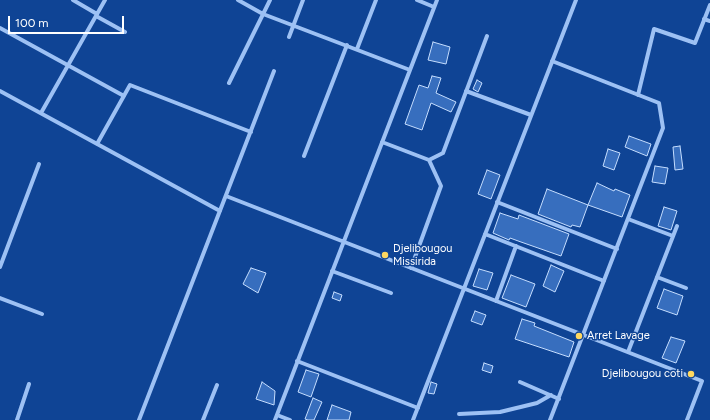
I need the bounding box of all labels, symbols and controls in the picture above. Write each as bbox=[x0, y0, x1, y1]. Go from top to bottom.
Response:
scale bar bbox=[10, 8, 126, 34]
text: 100 m bbox=[15, 16, 49, 30]
place label: Djelibougou Missirida bbox=[393, 242, 452, 268]
marker: Djelibougou Missirida bbox=[380, 250, 390, 260]
place label: Arret Lavage bbox=[587, 329, 650, 343]
marker: Arret Lavage bbox=[574, 331, 584, 341]
place label: Djelibougou coti bbox=[602, 367, 683, 381]
marker: Djelibougou coti bbox=[686, 369, 696, 379]

